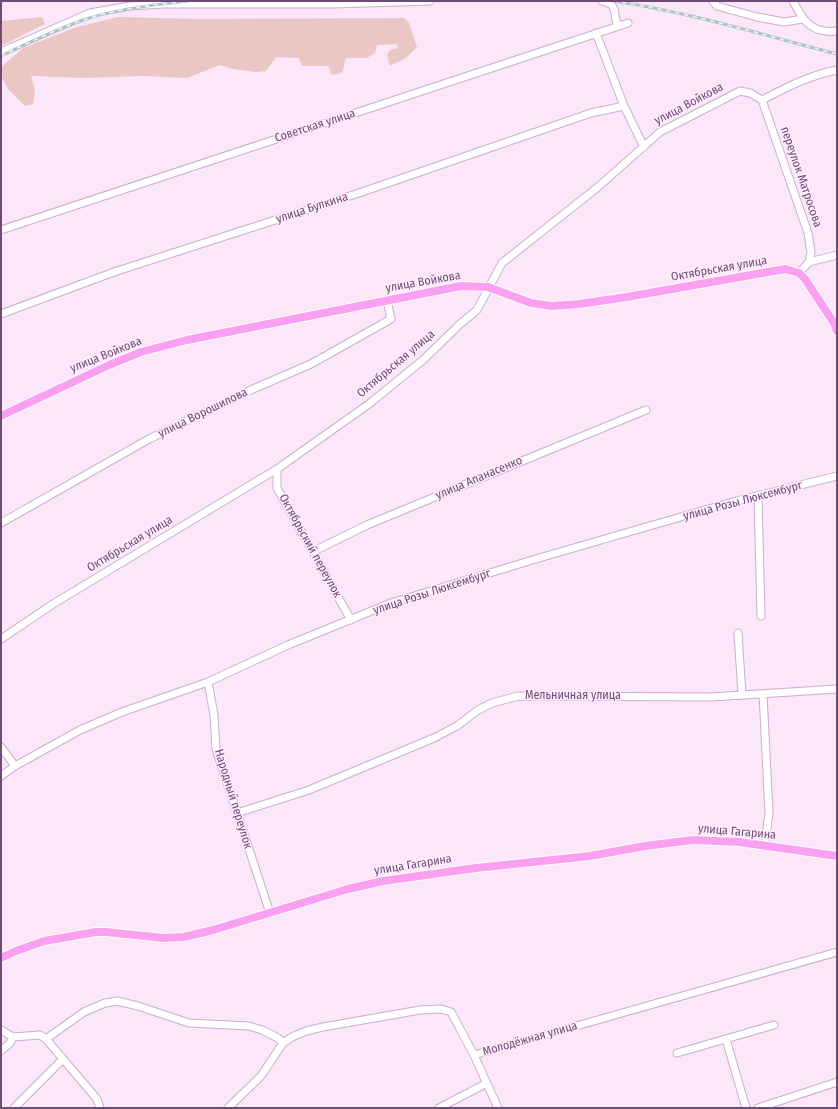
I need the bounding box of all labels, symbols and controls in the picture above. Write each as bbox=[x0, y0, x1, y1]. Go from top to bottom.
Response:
street label: улица Войкова bbox=[652, 80, 726, 128]
street label: Советская улица bbox=[273, 106, 357, 146]
street label: переулок Матросова bbox=[777, 125, 825, 229]
street label: улица Булкина bbox=[274, 190, 350, 226]
street label: Октябрьская улица bbox=[670, 253, 768, 285]
street label: улица Войкова bbox=[384, 268, 462, 296]
street label: Октябрьская улица bbox=[354, 327, 438, 401]
street label: улица Войкова bbox=[68, 334, 144, 376]
street label: улица Ворошилова bbox=[156, 385, 250, 441]
street label: улица Апанасенко bbox=[433, 453, 525, 503]
street label: улица Розы Люксембург bbox=[682, 478, 804, 524]
street label: Октябрьский переулок bbox=[276, 492, 344, 600]
street label: Октябрьская улица bbox=[85, 513, 175, 575]
street label: улица Розы Люксембург bbox=[371, 566, 493, 618]
street label: Мельничная улица bbox=[525, 689, 621, 703]
street label: Народный переулок bbox=[211, 748, 255, 850]
street label: улица Гагарина bbox=[697, 821, 777, 843]
street label: улица Гагарина bbox=[373, 852, 453, 878]
street label: Молодёжная улица bbox=[481, 1019, 579, 1059]

